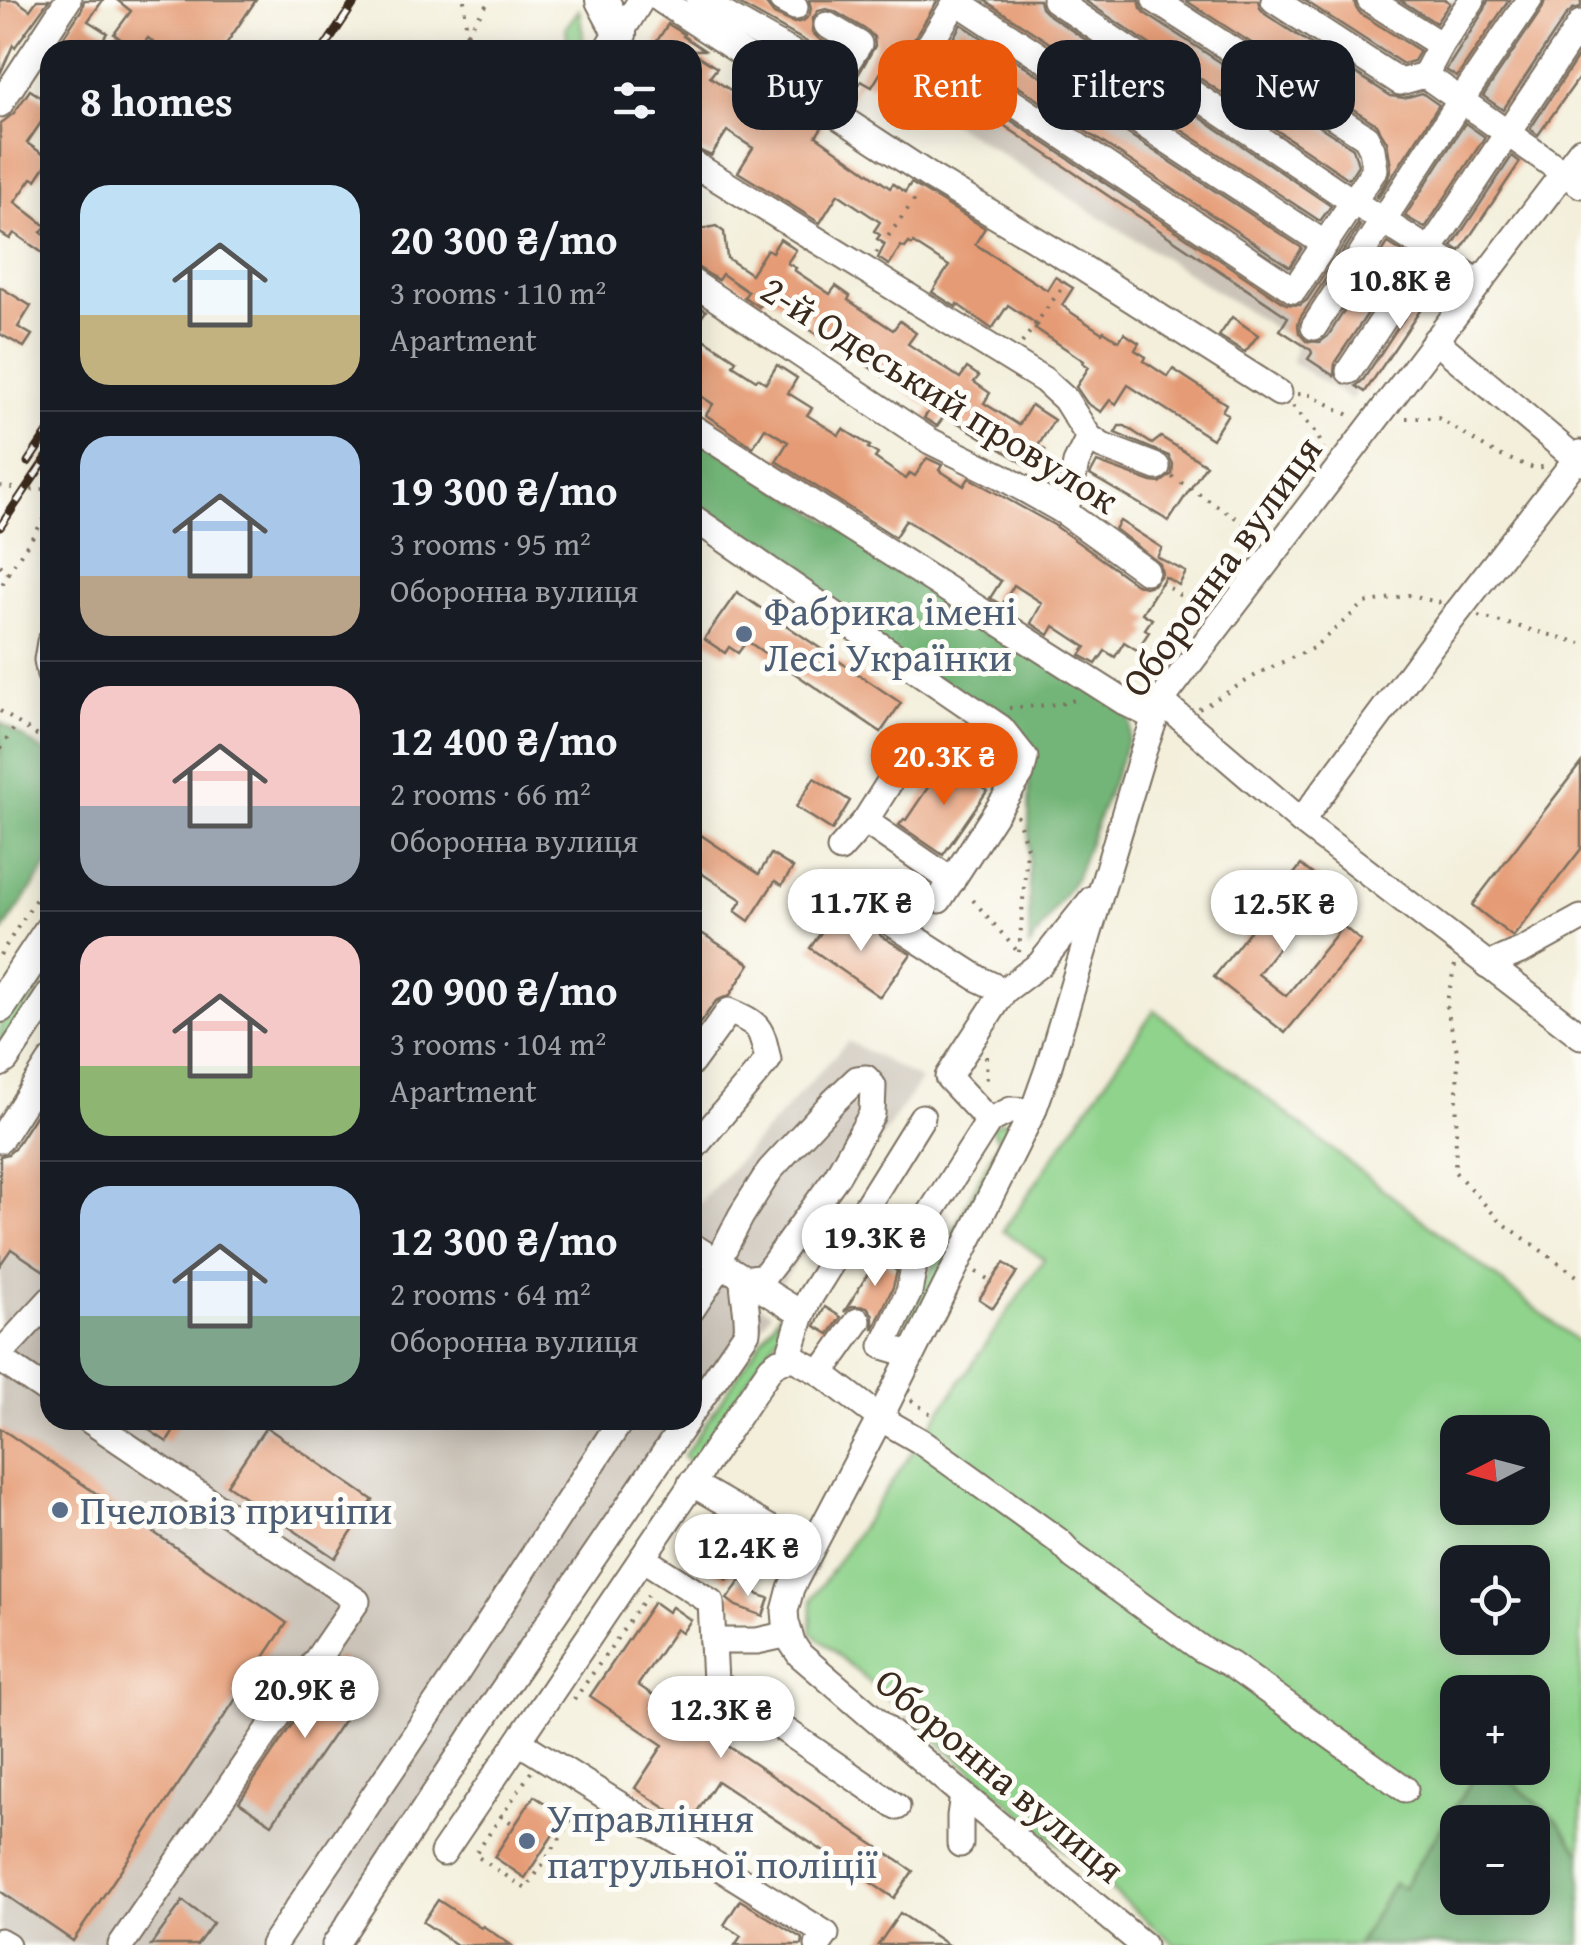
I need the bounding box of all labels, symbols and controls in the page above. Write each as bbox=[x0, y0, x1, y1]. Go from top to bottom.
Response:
chip: Buy bbox=[732, 40, 858, 130]
chip: Rent bbox=[878, 40, 1017, 130]
chip: Filters bbox=[1037, 40, 1201, 130]
chip: New bbox=[1221, 40, 1355, 130]
text: 8 homes bbox=[80, 70, 233, 131]
icon: filters bbox=[607, 73, 662, 128]
text: 20 300 ₴/mo bbox=[390, 208, 618, 269]
icon: home bbox=[160, 225, 280, 345]
pin: 10.8K ₴ bbox=[1308, 247, 1492, 332]
text: 10.8K ₴ bbox=[1349, 256, 1451, 303]
street label: 2-й Одеський провулок bbox=[750, 259, 1131, 528]
text: 3 rooms · 110 m² bbox=[390, 269, 606, 316]
text: Apartment bbox=[390, 316, 537, 363]
street label: Оборонна вулиця bbox=[1106, 423, 1336, 708]
text: 19 300 ₴/mo bbox=[390, 459, 618, 520]
icon: home bbox=[160, 476, 280, 596]
text: 3 rooms · 95 m² bbox=[390, 520, 591, 567]
text: Оборонна вулиця bbox=[390, 567, 638, 614]
place label: Фабрика імені Лесі Українки bbox=[764, 581, 1017, 686]
marker: Фабрика імені Лесі Українки bbox=[733, 623, 755, 645]
text: 12 400 ₴/mo bbox=[390, 709, 618, 770]
pin: 20.3K ₴ bbox=[852, 723, 1036, 808]
icon: home bbox=[160, 726, 280, 846]
text: 20.3K ₴ bbox=[893, 732, 995, 779]
text: 2 rooms · 66 m² bbox=[390, 770, 591, 817]
text: Оборонна вулиця bbox=[390, 817, 638, 864]
pin: 11.7K ₴ bbox=[769, 869, 953, 954]
pin: 12.5K ₴ bbox=[1192, 870, 1376, 955]
text: 11.7K ₴ bbox=[810, 878, 912, 925]
text: 12.5K ₴ bbox=[1233, 879, 1335, 926]
text: 20 900 ₴/mo bbox=[390, 959, 618, 1020]
icon: home bbox=[160, 976, 280, 1096]
text: 3 rooms · 104 m² bbox=[390, 1020, 606, 1067]
text: Apartment bbox=[390, 1067, 537, 1114]
pin: 19.3K ₴ bbox=[783, 1204, 967, 1289]
text: 12 300 ₴/mo bbox=[390, 1209, 618, 1270]
text: 19.3K ₴ bbox=[824, 1213, 926, 1260]
icon: home bbox=[160, 1226, 280, 1346]
text: 2 rooms · 64 m² bbox=[390, 1270, 591, 1317]
text: Оборонна вулиця bbox=[390, 1317, 638, 1364]
north arrow bbox=[1440, 1415, 1550, 1525]
map controls bbox=[1440, 1415, 1550, 1915]
place label: Пчеловіз причіпи bbox=[80, 1480, 392, 1539]
marker: Пчеловіз причіпи bbox=[49, 1499, 71, 1521]
pin: 12.4K ₴ bbox=[656, 1514, 840, 1599]
text: 12.4K ₴ bbox=[697, 1523, 799, 1570]
button: locate bbox=[1440, 1545, 1550, 1655]
street label: Оборонна вулиця bbox=[863, 1652, 1138, 1897]
pin: 20.9K ₴ bbox=[213, 1656, 397, 1741]
text: 20.9K ₴ bbox=[254, 1665, 356, 1712]
button: + bbox=[1440, 1675, 1550, 1785]
pin: 12.3K ₴ bbox=[629, 1676, 813, 1761]
text: 12.3K ₴ bbox=[670, 1685, 772, 1732]
place label: Управління патрульної поліції bbox=[547, 1788, 878, 1893]
button: − bbox=[1440, 1805, 1550, 1915]
marker: Управління патрульної поліції bbox=[516, 1830, 538, 1852]

